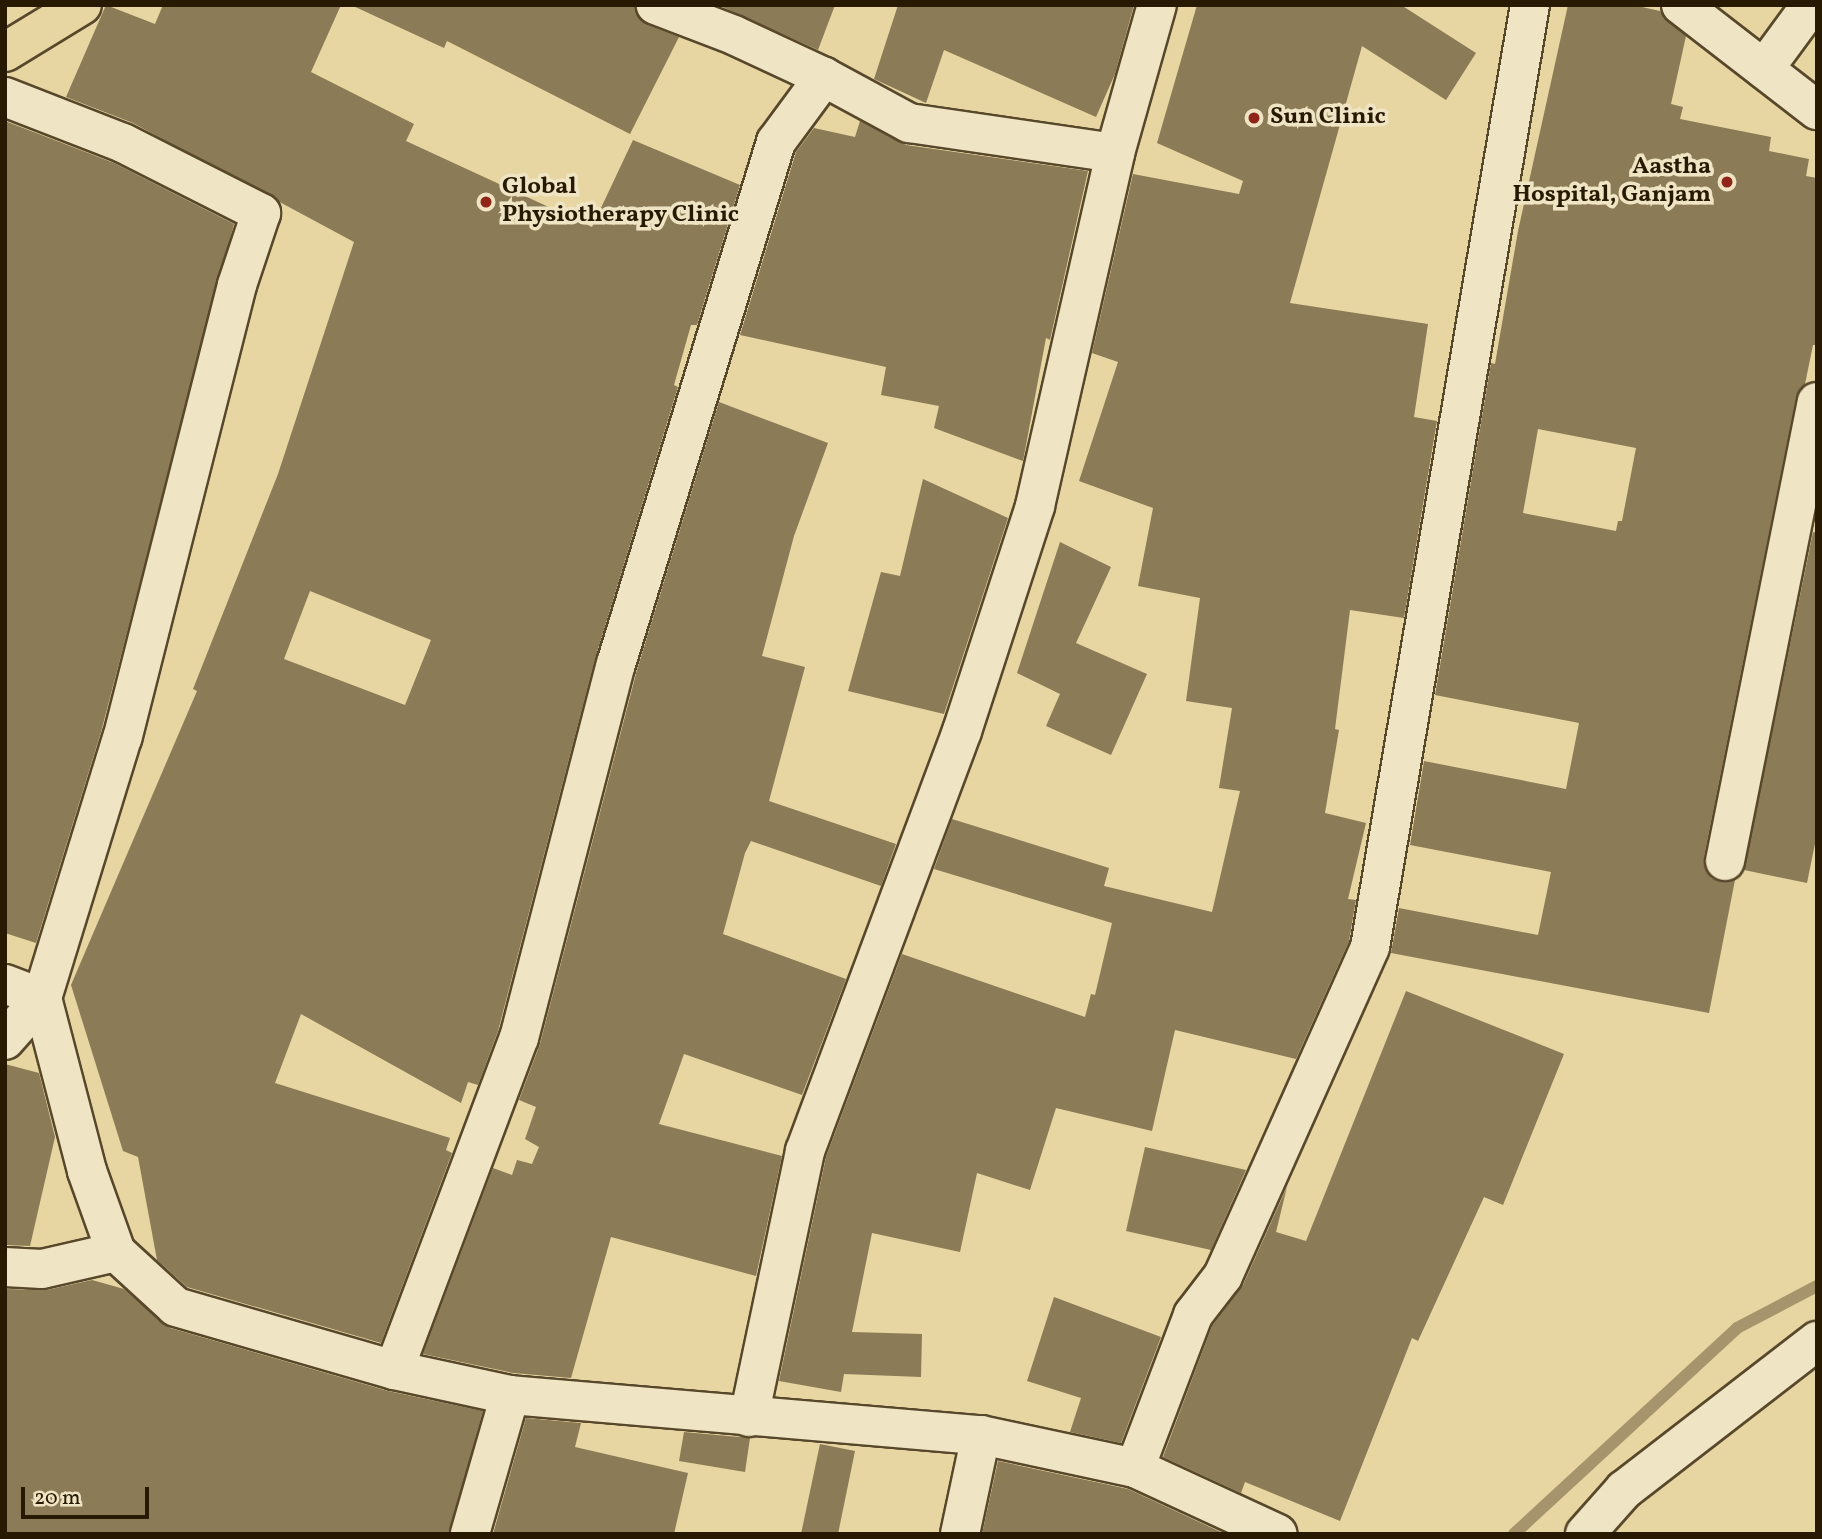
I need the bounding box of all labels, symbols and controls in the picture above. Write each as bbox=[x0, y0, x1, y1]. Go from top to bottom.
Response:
place label: Sun Clinic bbox=[1270, 104, 1386, 132]
marker: Sun Clinic bbox=[1244, 108, 1264, 128]
place label: Aastha Hospital, Ganjam bbox=[1512, 154, 1711, 210]
marker: Aastha Hospital, Ganjam bbox=[1717, 172, 1737, 192]
place label: Global Physiotherapy Clinic bbox=[502, 174, 739, 230]
marker: Global Physiotherapy Clinic bbox=[476, 192, 496, 212]
scale bar bbox=[24, 1472, 152, 1516]
text: 20 m bbox=[34, 1484, 80, 1513]

